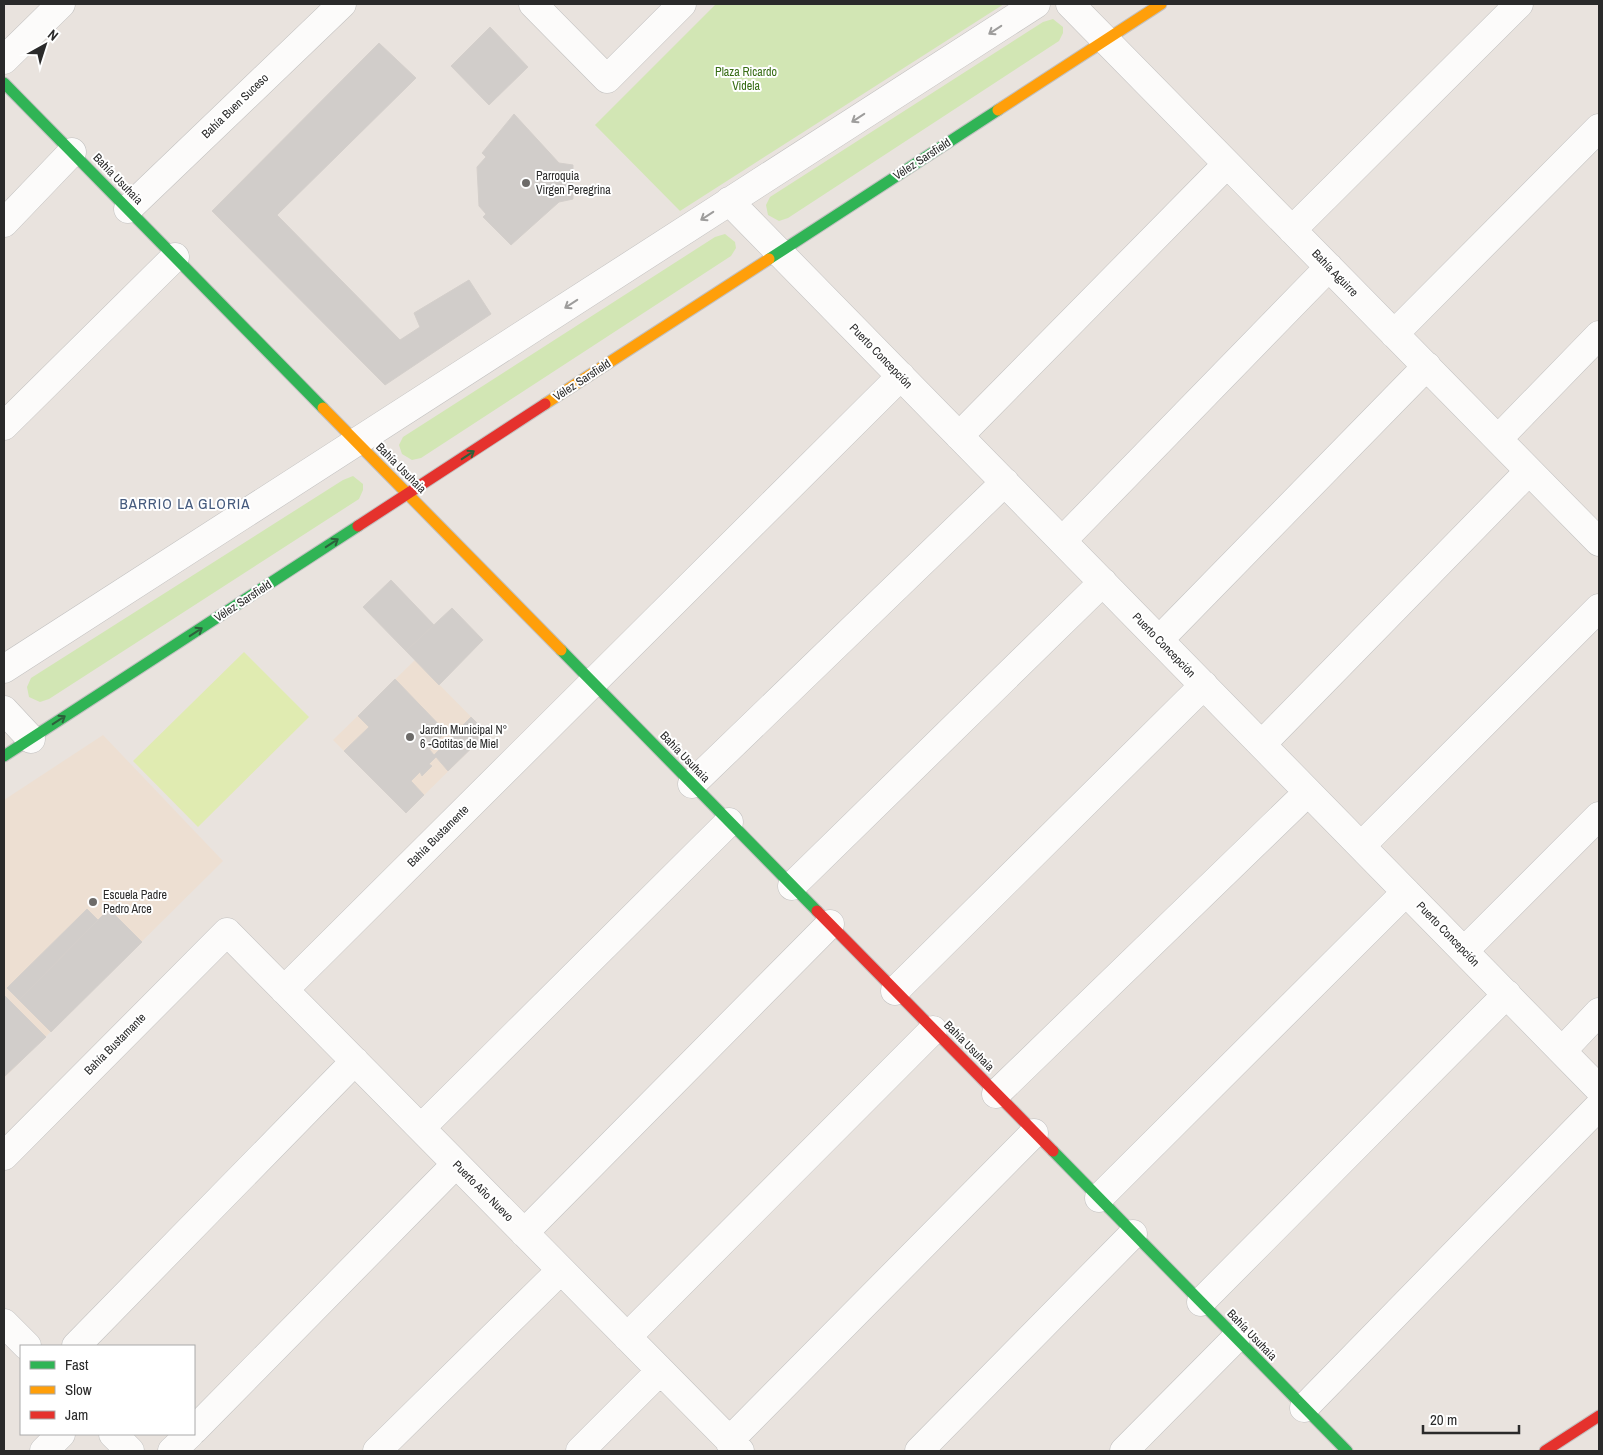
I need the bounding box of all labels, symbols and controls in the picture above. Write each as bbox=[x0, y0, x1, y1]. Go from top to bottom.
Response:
north arrow bbox=[20, 20, 70, 70]
text: N bbox=[44, 25, 62, 45]
one-way arrow bbox=[988, 25, 1002, 35]
park label: Plaza Ricardo Videla bbox=[715, 64, 777, 94]
street label: Bahía Buen Suceso bbox=[198, 70, 272, 142]
one-way arrow bbox=[852, 113, 866, 123]
street label: Vélez Sarsfield bbox=[890, 134, 954, 184]
street label: Bahía Usuhaia bbox=[90, 150, 147, 208]
place label: Parroquia Virgen Peregrina bbox=[536, 168, 611, 198]
marker: Parroquia Virgen Peregrina bbox=[520, 177, 532, 189]
one-way arrow bbox=[701, 211, 715, 221]
street label: Bahía Aguirre bbox=[1308, 246, 1362, 300]
one-way arrow bbox=[564, 299, 578, 309]
street label: Puerto Concepción bbox=[846, 320, 916, 392]
street label: Vélez Sarsfield bbox=[550, 355, 614, 405]
street label: Bahía Usuhaia bbox=[372, 439, 430, 497]
one-way arrow bbox=[461, 449, 475, 460]
district label: BARRIO LA GLORIA bbox=[120, 493, 250, 514]
one-way arrow bbox=[324, 538, 338, 548]
street label: Vélez Sarsfield bbox=[211, 576, 275, 626]
street label: Puerto Concepción bbox=[1129, 609, 1199, 681]
one-way arrow bbox=[188, 626, 202, 636]
one-way arrow bbox=[52, 715, 66, 725]
place label: Jardín Municipal N° 6 -Gotitas de Miel bbox=[420, 722, 507, 752]
street label: Bahía Usuhaia bbox=[657, 728, 714, 786]
marker: Jardín Municipal N° 6 -Gotitas de Miel bbox=[404, 731, 416, 743]
street label: Bahía Bustamente bbox=[404, 802, 472, 870]
place label: Escuela Padre Pedro Arce bbox=[103, 887, 167, 917]
marker: Escuela Padre Pedro Arce bbox=[87, 896, 99, 908]
street label: Puerto Concepción bbox=[1413, 898, 1483, 970]
street label: Bahía Bustamante bbox=[81, 1010, 149, 1078]
street label: Bahía Usuhaia bbox=[940, 1017, 998, 1075]
street label: Puerto Año Nuevo bbox=[449, 1157, 517, 1225]
street label: Bahía Usuhaia bbox=[1224, 1306, 1281, 1364]
legend bbox=[20, 1345, 195, 1435]
text: Fast bbox=[65, 1354, 89, 1375]
text: Slow bbox=[65, 1379, 92, 1400]
scale bar bbox=[1423, 1402, 1519, 1434]
text: Jam bbox=[65, 1404, 88, 1425]
text: 20 m bbox=[1430, 1409, 1457, 1430]

